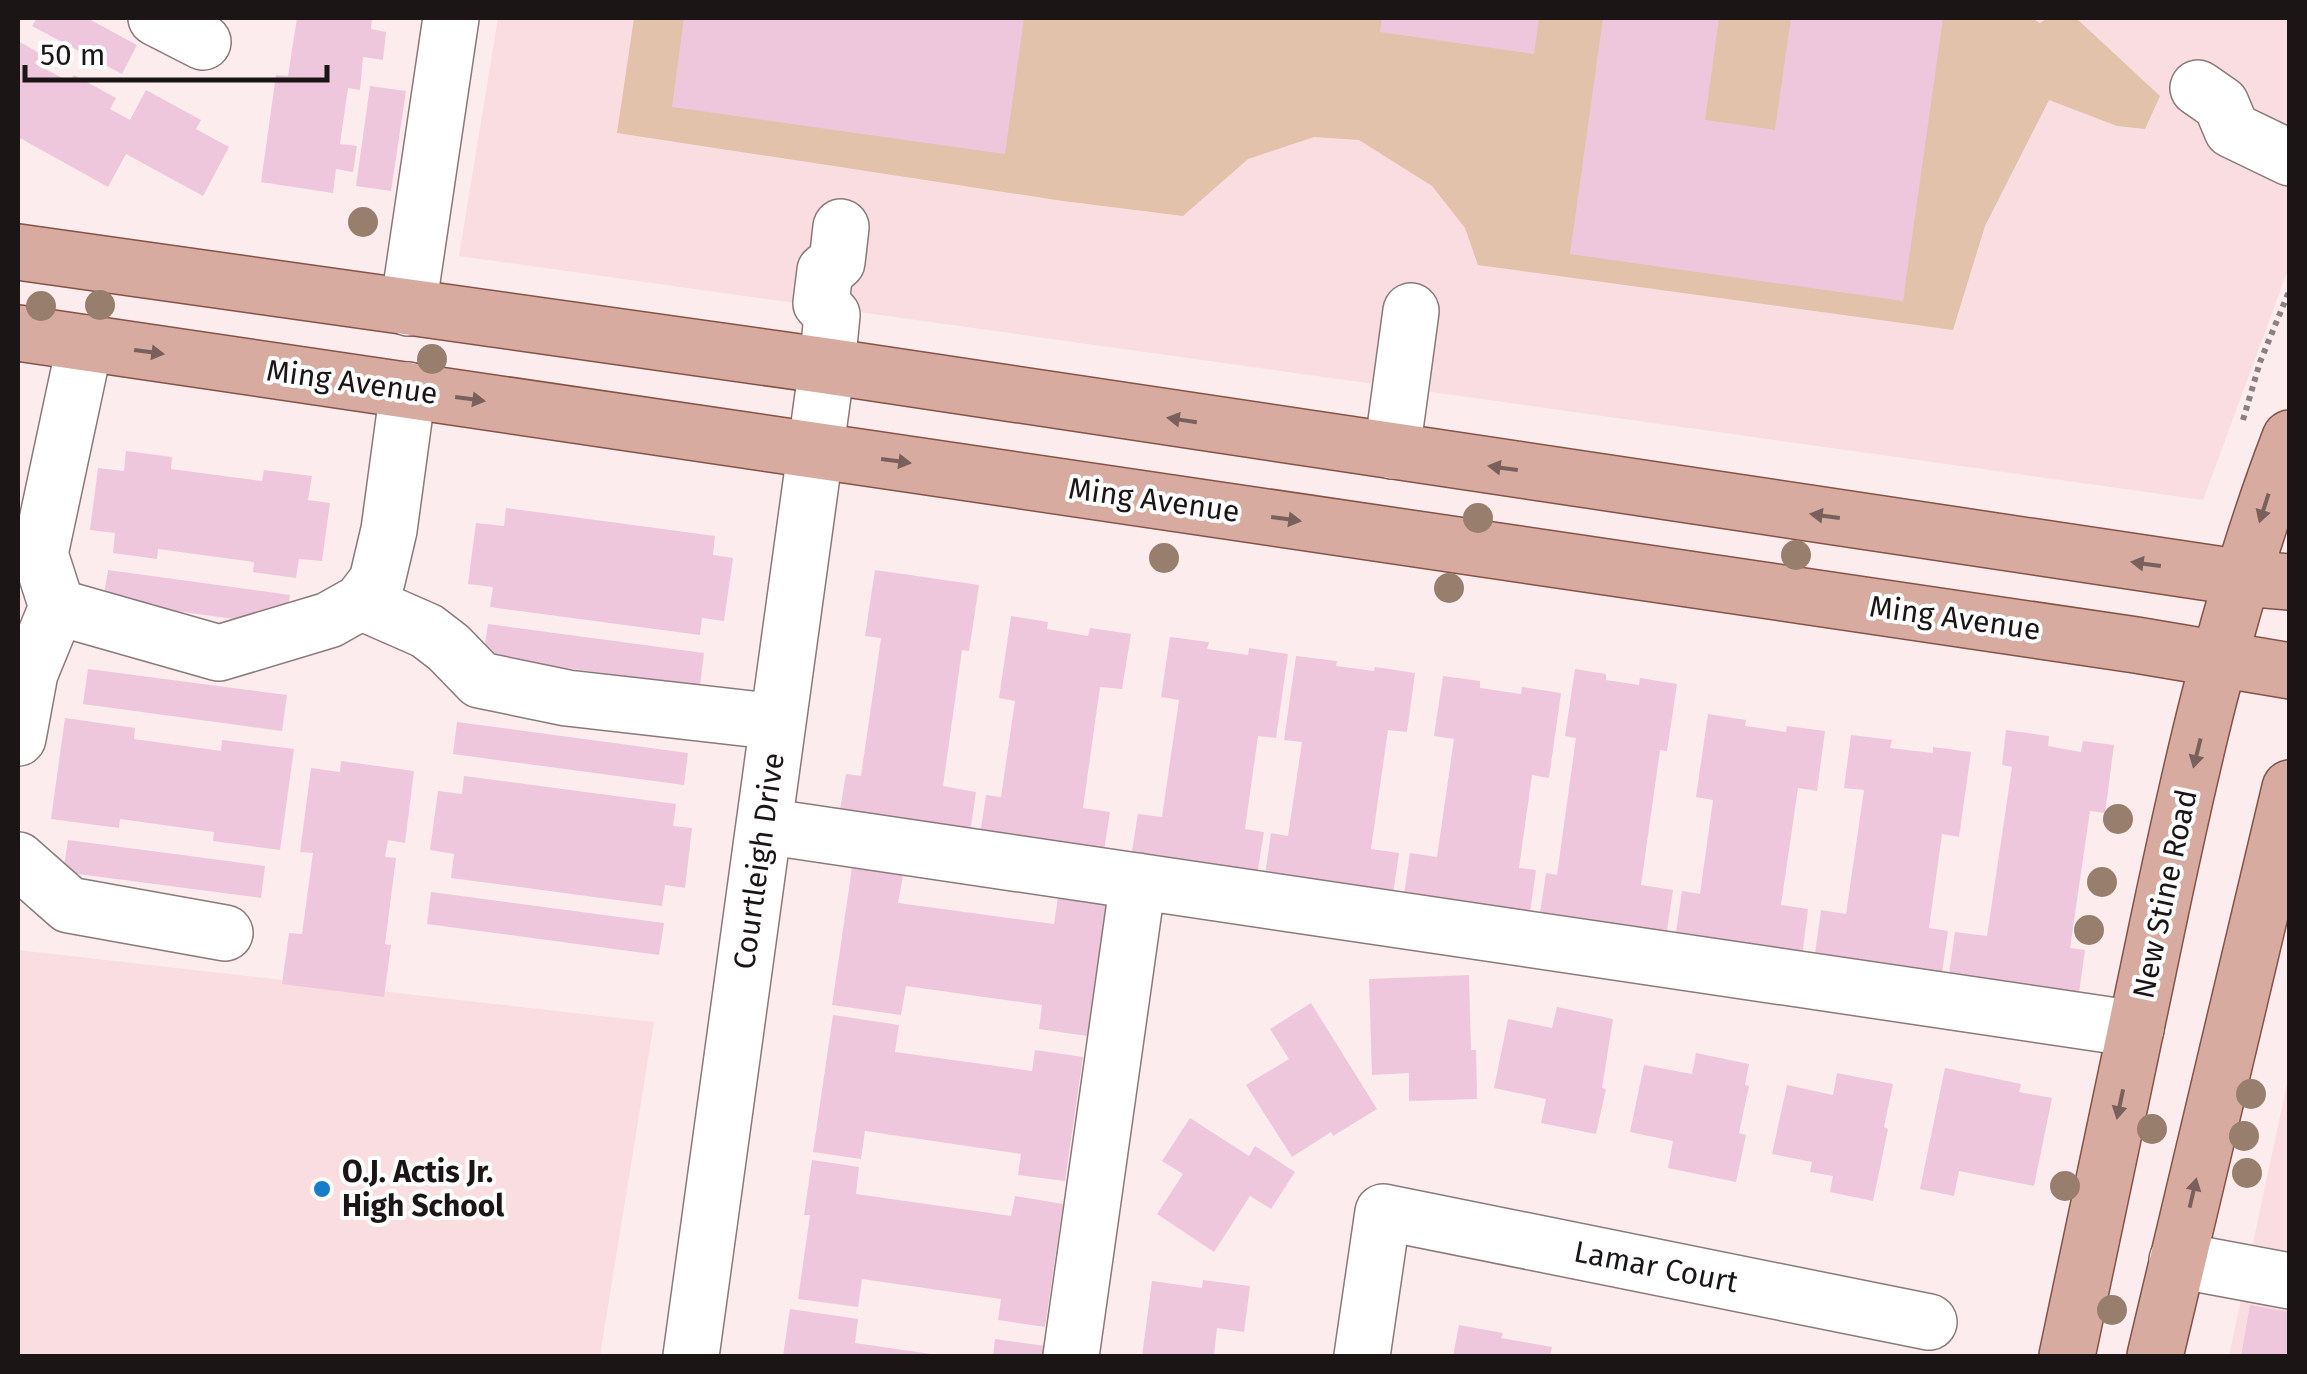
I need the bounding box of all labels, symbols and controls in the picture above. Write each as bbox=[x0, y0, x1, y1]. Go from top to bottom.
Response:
scale bar bbox=[25, 20, 328, 82]
text: 50 m bbox=[40, 37, 105, 73]
one-way arrow bbox=[133, 345, 165, 361]
street label: Ming Avenue bbox=[264, 352, 440, 412]
one-way arrow bbox=[455, 392, 487, 408]
one-way arrow bbox=[1166, 411, 1197, 427]
one-way arrow bbox=[880, 454, 912, 470]
one-way arrow bbox=[1487, 459, 1519, 475]
street label: Ming Avenue bbox=[1066, 470, 1242, 530]
one-way arrow bbox=[2256, 493, 2271, 523]
one-way arrow bbox=[1809, 507, 1840, 523]
one-way arrow bbox=[1271, 512, 1303, 528]
one-way arrow bbox=[2130, 555, 2162, 571]
street label: Ming Avenue bbox=[1867, 588, 2043, 648]
one-way arrow bbox=[2189, 738, 2204, 769]
street label: Courtleigh Drive bbox=[726, 750, 792, 972]
street label: New Stine Road bbox=[2125, 786, 2205, 1002]
one-way arrow bbox=[2112, 1089, 2127, 1120]
place label: O.J. Actis Jr. High School bbox=[342, 1154, 504, 1224]
marker: O.J. Actis Jr. High School bbox=[311, 1178, 333, 1200]
one-way arrow bbox=[2186, 1178, 2201, 1209]
street label: Lamar Court bbox=[1571, 1233, 1741, 1301]

